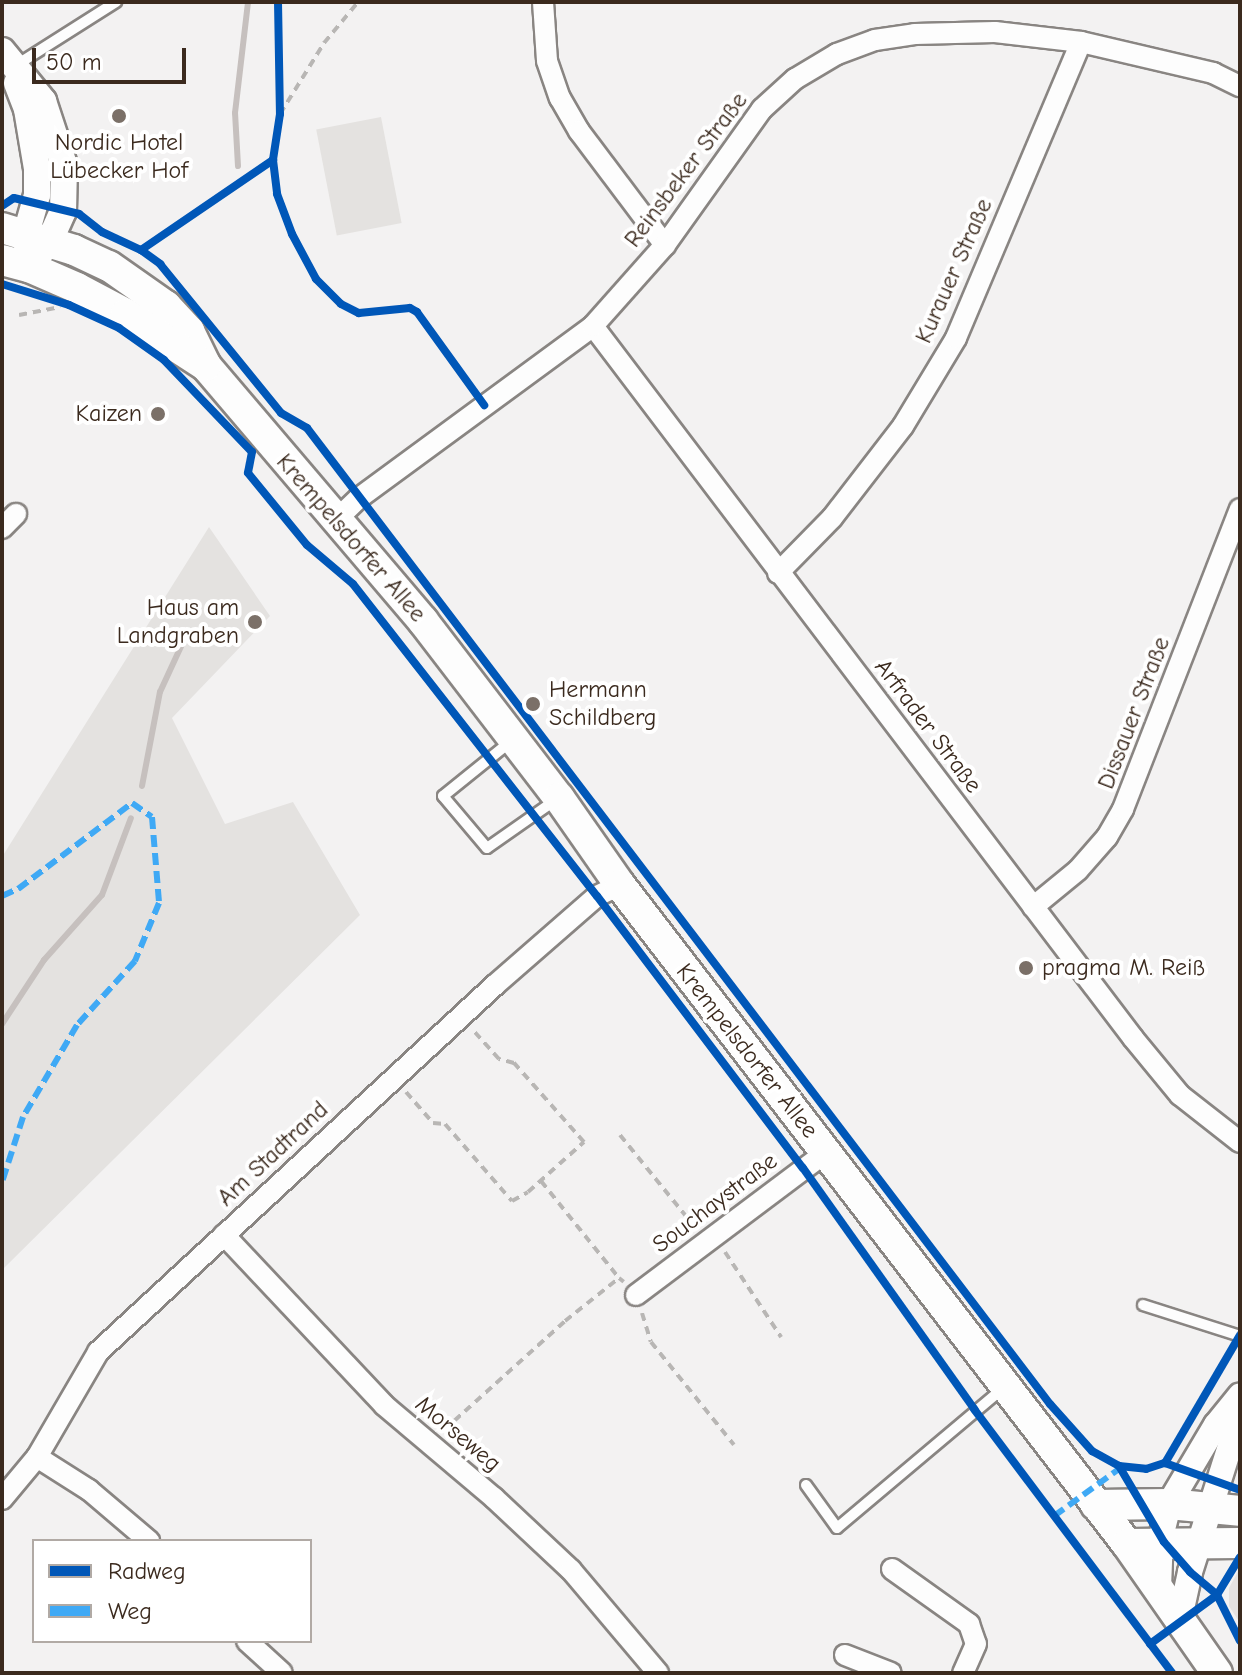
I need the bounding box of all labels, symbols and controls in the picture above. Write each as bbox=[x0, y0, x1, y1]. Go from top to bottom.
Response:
scale bar bbox=[36, 32, 190, 82]
text: 50 m bbox=[46, 48, 102, 76]
street label: Reinsbeker Straße bbox=[618, 87, 754, 253]
marker: Nordic Hotel Lübecker Hof bbox=[110, 107, 128, 125]
place label: Nordic Hotel Lübecker Hof bbox=[50, 129, 188, 185]
street label: Kurauer Straße bbox=[909, 194, 999, 348]
place label: Kaizen bbox=[76, 400, 142, 428]
marker: Kaizen bbox=[149, 405, 167, 423]
street label: Krempelsdorfer Allee bbox=[270, 448, 432, 628]
place label: Haus am Landgraben bbox=[117, 594, 239, 650]
marker: Haus am Landgraben bbox=[246, 613, 264, 631]
street label: Dissauer Straße bbox=[1092, 633, 1176, 793]
street label: Arfrader Straße bbox=[868, 653, 988, 799]
place label: Hermann Schildberg bbox=[549, 676, 656, 732]
marker: Hermann Schildberg bbox=[524, 695, 542, 713]
place label: pragma M. Reiß bbox=[1042, 954, 1205, 982]
street label: Krempelsdorfer Allee bbox=[670, 958, 824, 1144]
marker: pragma M. Reiß bbox=[1017, 959, 1035, 977]
street label: Am Stadtrand bbox=[212, 1096, 334, 1212]
street label: Souchaystraße bbox=[647, 1147, 783, 1259]
street label: Morseweg bbox=[409, 1390, 507, 1478]
legend bbox=[32, 1539, 312, 1643]
text: Radweg bbox=[108, 1557, 186, 1585]
text: Weg bbox=[108, 1597, 152, 1625]

